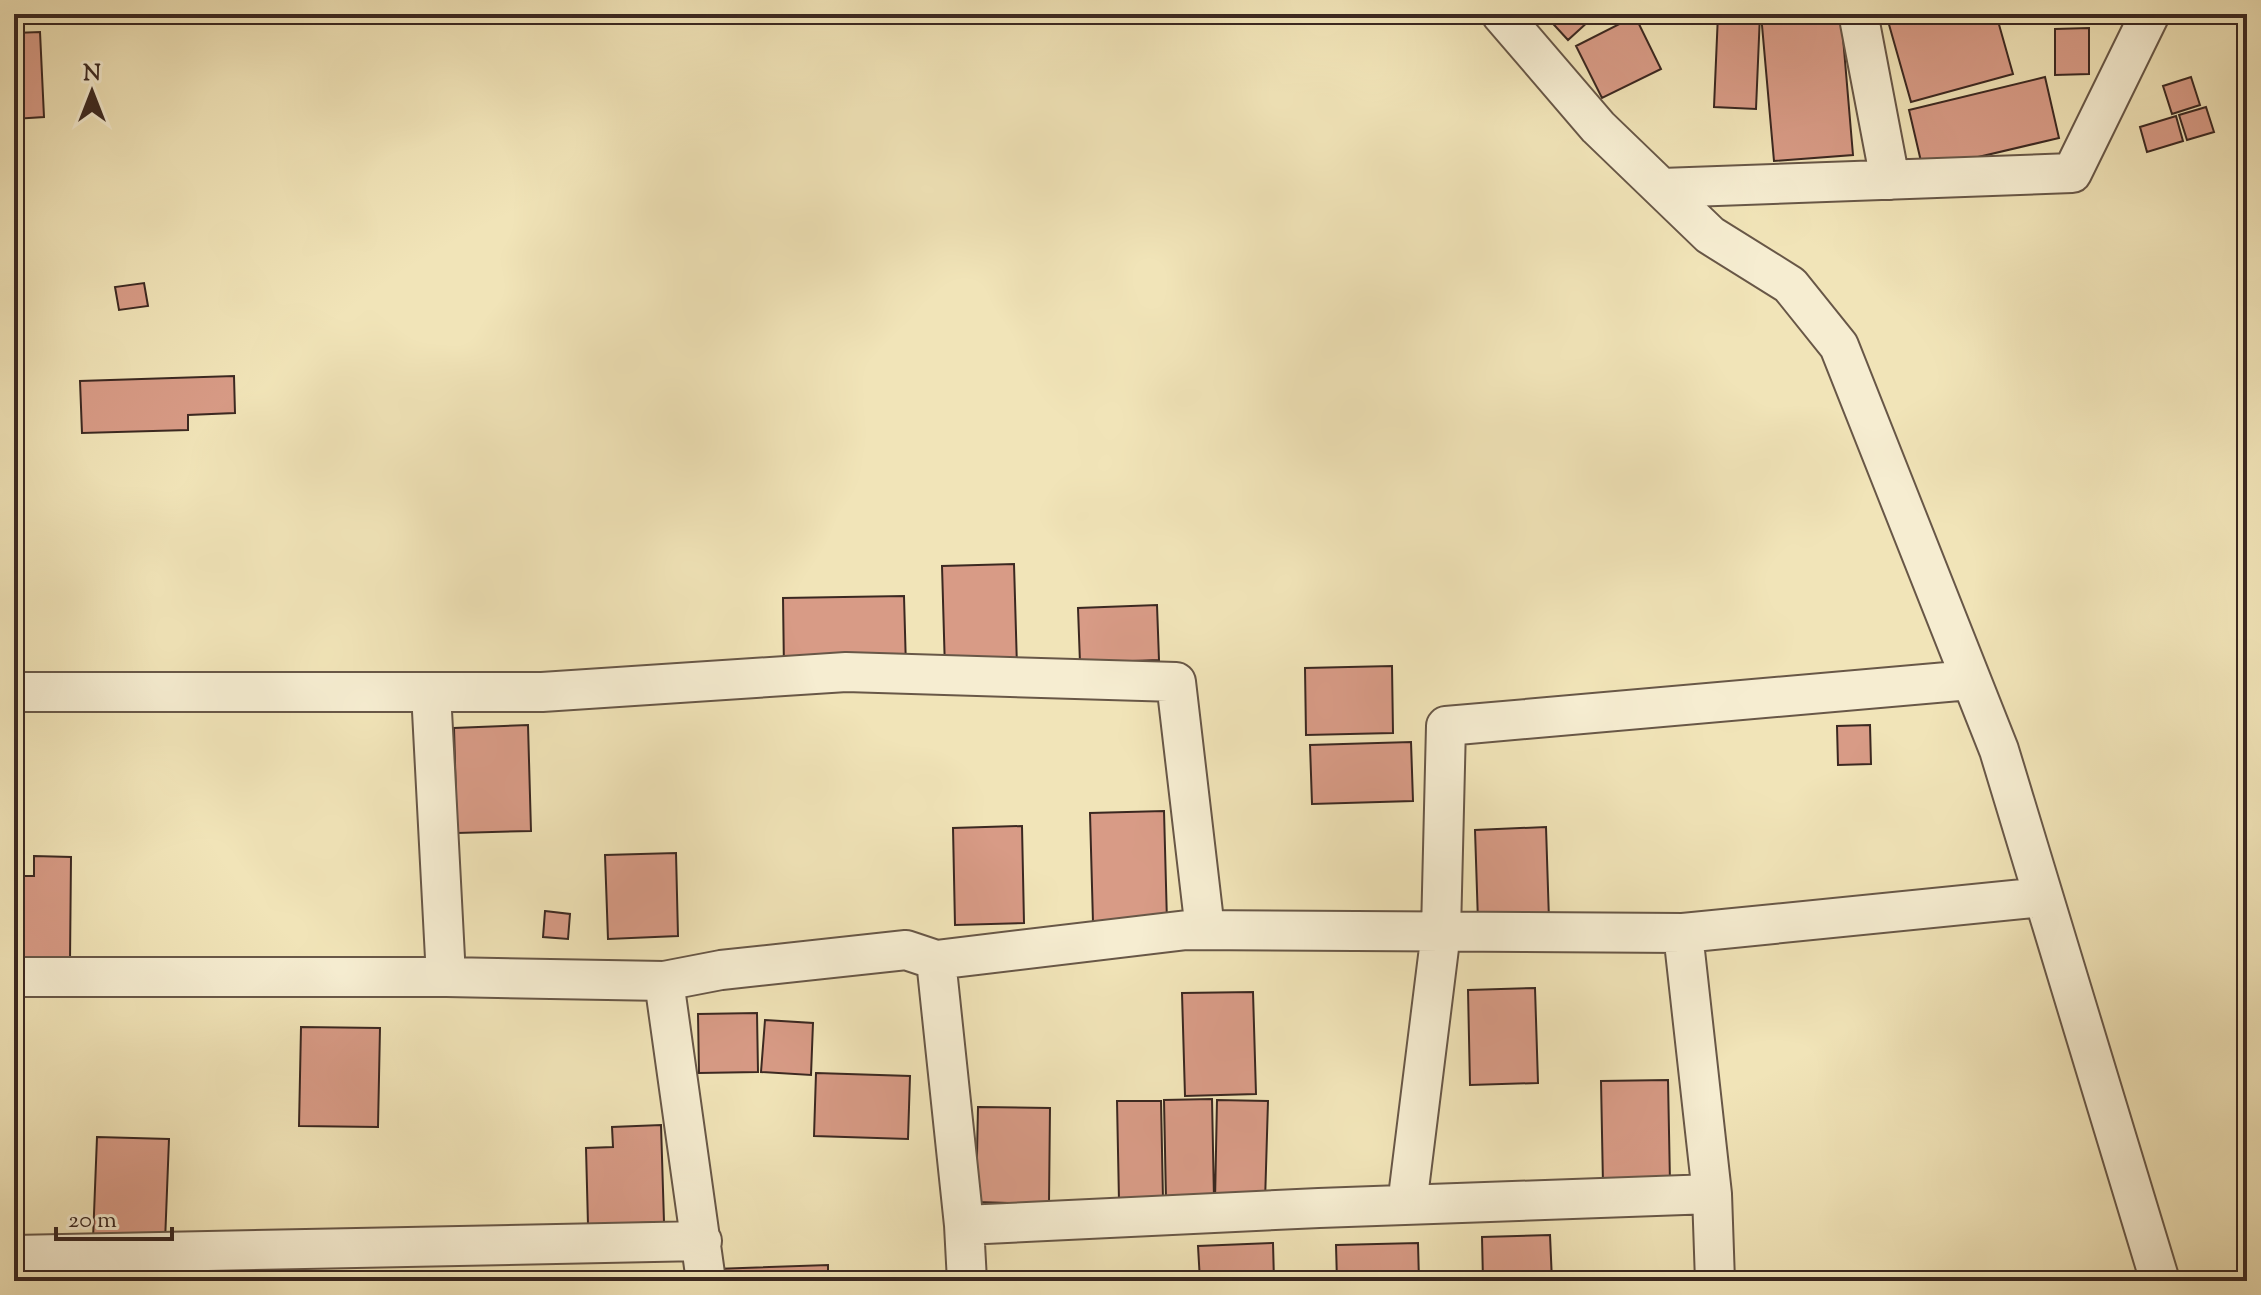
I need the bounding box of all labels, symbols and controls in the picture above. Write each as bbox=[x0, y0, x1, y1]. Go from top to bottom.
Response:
north arrow bbox=[52, 52, 132, 132]
text: N bbox=[83, 59, 101, 91]
scale bar bbox=[56, 1191, 172, 1241]
text: 20 m bbox=[68, 1204, 117, 1238]

